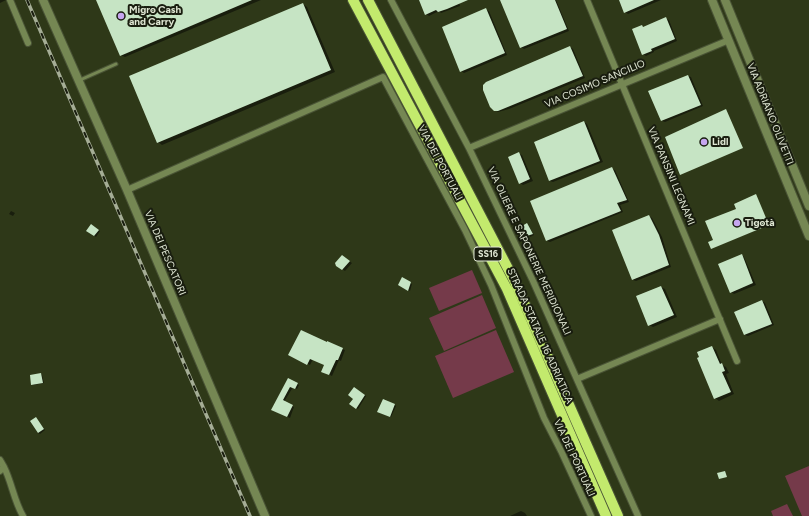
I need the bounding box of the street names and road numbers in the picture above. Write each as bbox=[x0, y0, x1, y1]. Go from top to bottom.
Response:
street label: VIA COSIMO SANCILIO bbox=[543, 57, 647, 111]
street label: VIA ADRIANO OLIVETTI bbox=[744, 61, 796, 167]
street label: VIA DEI PORTUALI bbox=[415, 123, 465, 203]
street label: VIA PANSINI LEGNAMI bbox=[645, 125, 697, 227]
street label: VIA OLIERE E SAPONERIE MERIDIONALI bbox=[485, 165, 573, 337]
street label: VIA DEI PESCATORI bbox=[142, 209, 188, 297]
road number: SS16 bbox=[474, 247, 502, 261]
street label: STRADA STATALE 16 ADRIATICA bbox=[505, 266, 575, 406]
street label: VIA DEI PORTUALI bbox=[551, 417, 597, 499]

